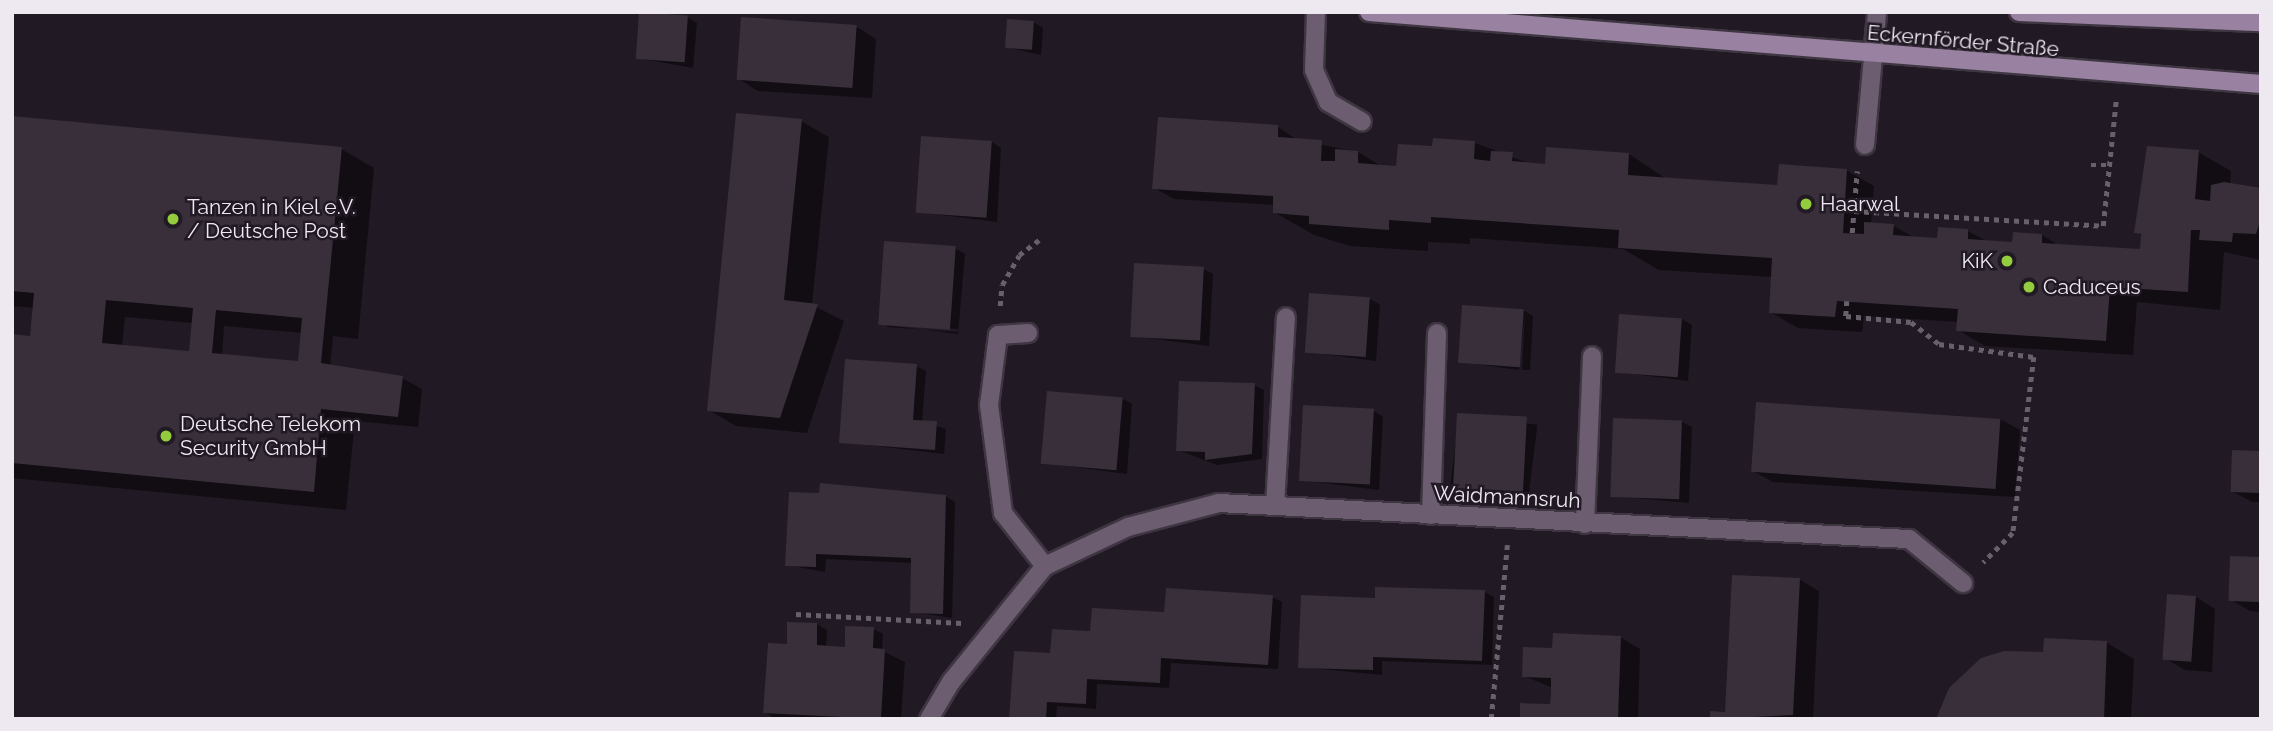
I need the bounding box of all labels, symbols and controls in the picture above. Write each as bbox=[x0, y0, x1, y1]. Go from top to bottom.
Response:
street label: Eckernförder Straße bbox=[1866, 20, 2060, 62]
place label: Haarwal bbox=[1820, 191, 1900, 217]
place label: Tanzen in Kiel e.V. / Deutsche Post bbox=[187, 194, 356, 244]
marker: Haarwal bbox=[1798, 196, 1814, 212]
marker: Tanzen in Kiel e.V. / Deutsche Post bbox=[165, 211, 181, 227]
place label: KiK bbox=[1961, 248, 1993, 274]
marker: KiK bbox=[1999, 253, 2015, 269]
place label: Caduceus bbox=[2043, 274, 2141, 300]
marker: Caduceus bbox=[2021, 279, 2037, 295]
place label: Deutsche Telekom Security GmbH bbox=[180, 411, 362, 461]
marker: Deutsche Telekom Security GmbH bbox=[158, 428, 174, 444]
street label: Waidmannsruh bbox=[1433, 481, 1581, 513]

